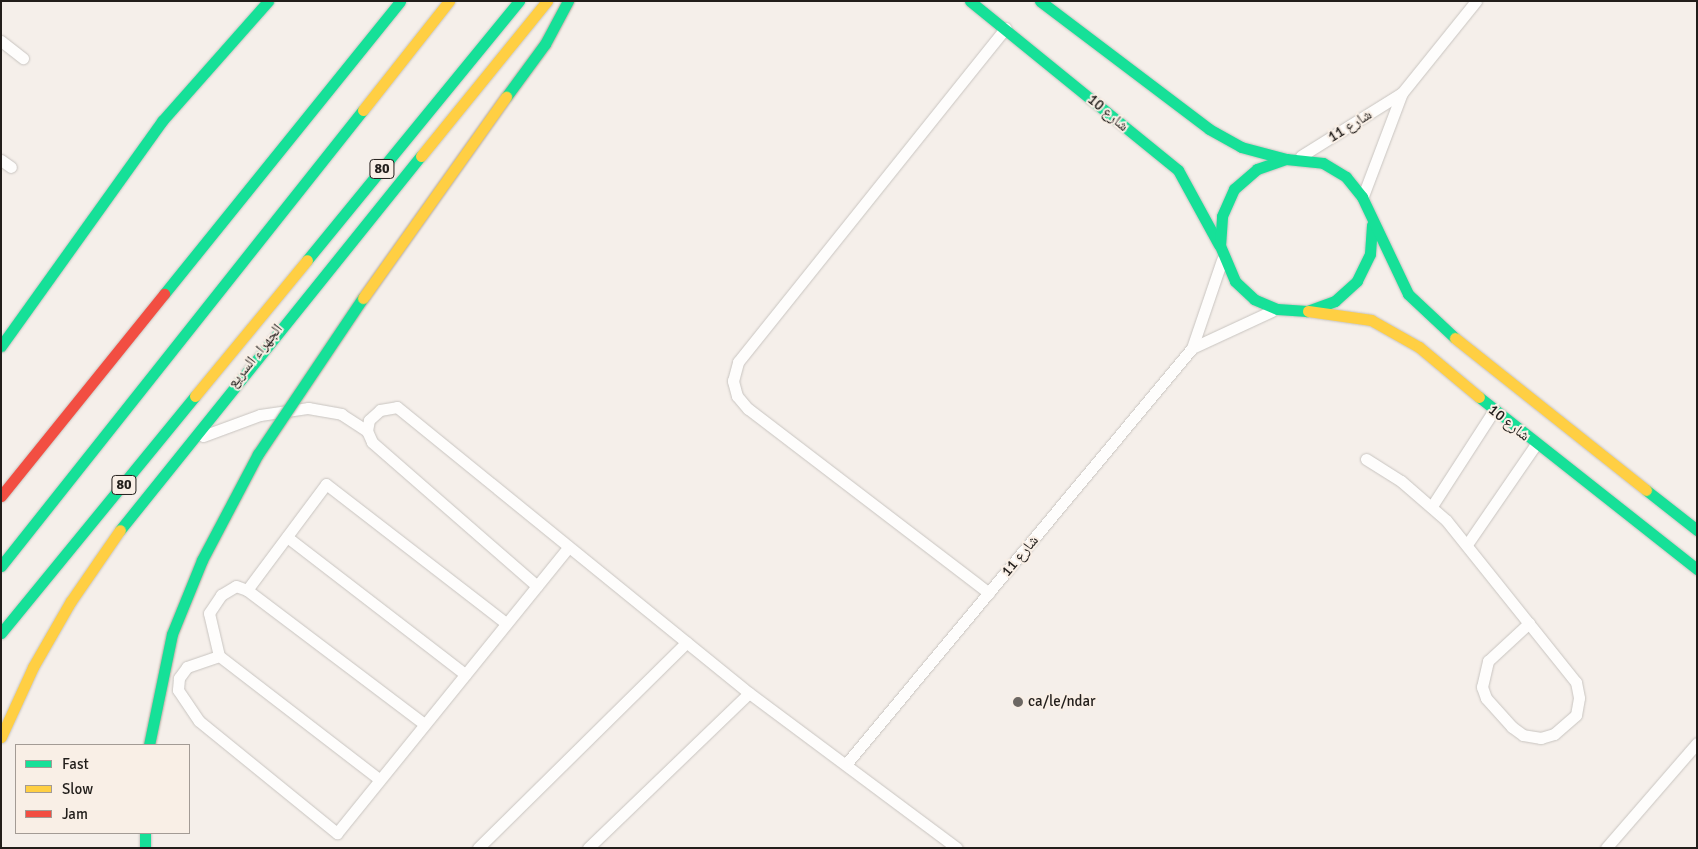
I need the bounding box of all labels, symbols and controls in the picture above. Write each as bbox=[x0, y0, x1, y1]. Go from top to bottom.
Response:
street label: شارع 10 bbox=[1084, 91, 1132, 135]
street label: شارع 11 bbox=[1325, 106, 1375, 146]
road number: 80 bbox=[368, 157, 396, 180]
street label: الجهراء السريع bbox=[224, 320, 286, 392]
street label: شارع 10 bbox=[1485, 401, 1533, 445]
road number: 80 bbox=[110, 474, 138, 496]
street label: شارع 11 bbox=[998, 532, 1042, 580]
place label: ca/le/ndar bbox=[1028, 693, 1096, 711]
marker: ca/le/ndar bbox=[1012, 696, 1024, 708]
legend bbox=[15, 744, 190, 834]
text: Fast bbox=[62, 755, 89, 773]
text: Slow bbox=[62, 780, 93, 798]
text: Jam bbox=[62, 805, 88, 823]

